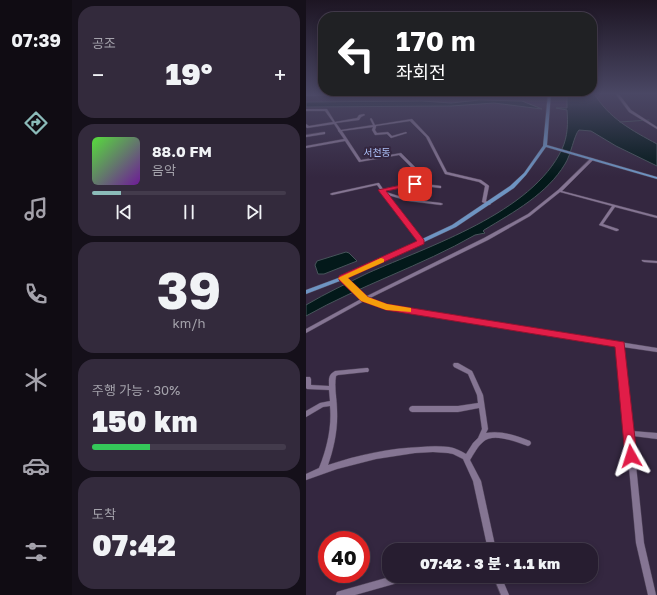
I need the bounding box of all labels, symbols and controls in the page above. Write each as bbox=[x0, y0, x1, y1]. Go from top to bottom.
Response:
text: 170 m bbox=[396, 24, 475, 57]
icon: left bbox=[330, 28, 382, 80]
text: 07:39 bbox=[11, 29, 61, 51]
text: 공조 bbox=[92, 35, 116, 51]
text: 19° bbox=[165, 56, 213, 92]
text: − bbox=[92, 61, 104, 88]
text: + bbox=[274, 61, 286, 88]
text: 좌회전 bbox=[396, 61, 446, 83]
icon: directions bbox=[22, 109, 50, 137]
text: 88.0 FM bbox=[152, 142, 212, 160]
district label: 서천동 bbox=[363, 146, 391, 158]
text: 음악 bbox=[152, 162, 176, 178]
pin bbox=[398, 167, 432, 201]
icon: arrive bbox=[404, 173, 426, 195]
icon: music bbox=[22, 195, 50, 223]
icon: previous bbox=[113, 201, 135, 223]
icon: pause bbox=[178, 201, 200, 223]
icon: next bbox=[243, 201, 265, 223]
text: 39 bbox=[157, 258, 221, 320]
icon: phone bbox=[22, 280, 50, 308]
text: km/h bbox=[172, 315, 206, 331]
icon: climate bbox=[22, 366, 50, 394]
text: 주행 가능 · 30% bbox=[92, 382, 180, 398]
text: 150 km bbox=[92, 403, 197, 439]
position arrow bbox=[610, 435, 652, 477]
icon: car bbox=[22, 452, 50, 480]
text: 도착 bbox=[92, 506, 116, 522]
text: 07:42 bbox=[92, 527, 176, 563]
speed limit sign: 40 bbox=[318, 531, 370, 583]
icon: filters bbox=[22, 538, 50, 566]
text: 07:42 · 3 분 · 1.1 km bbox=[420, 554, 560, 572]

